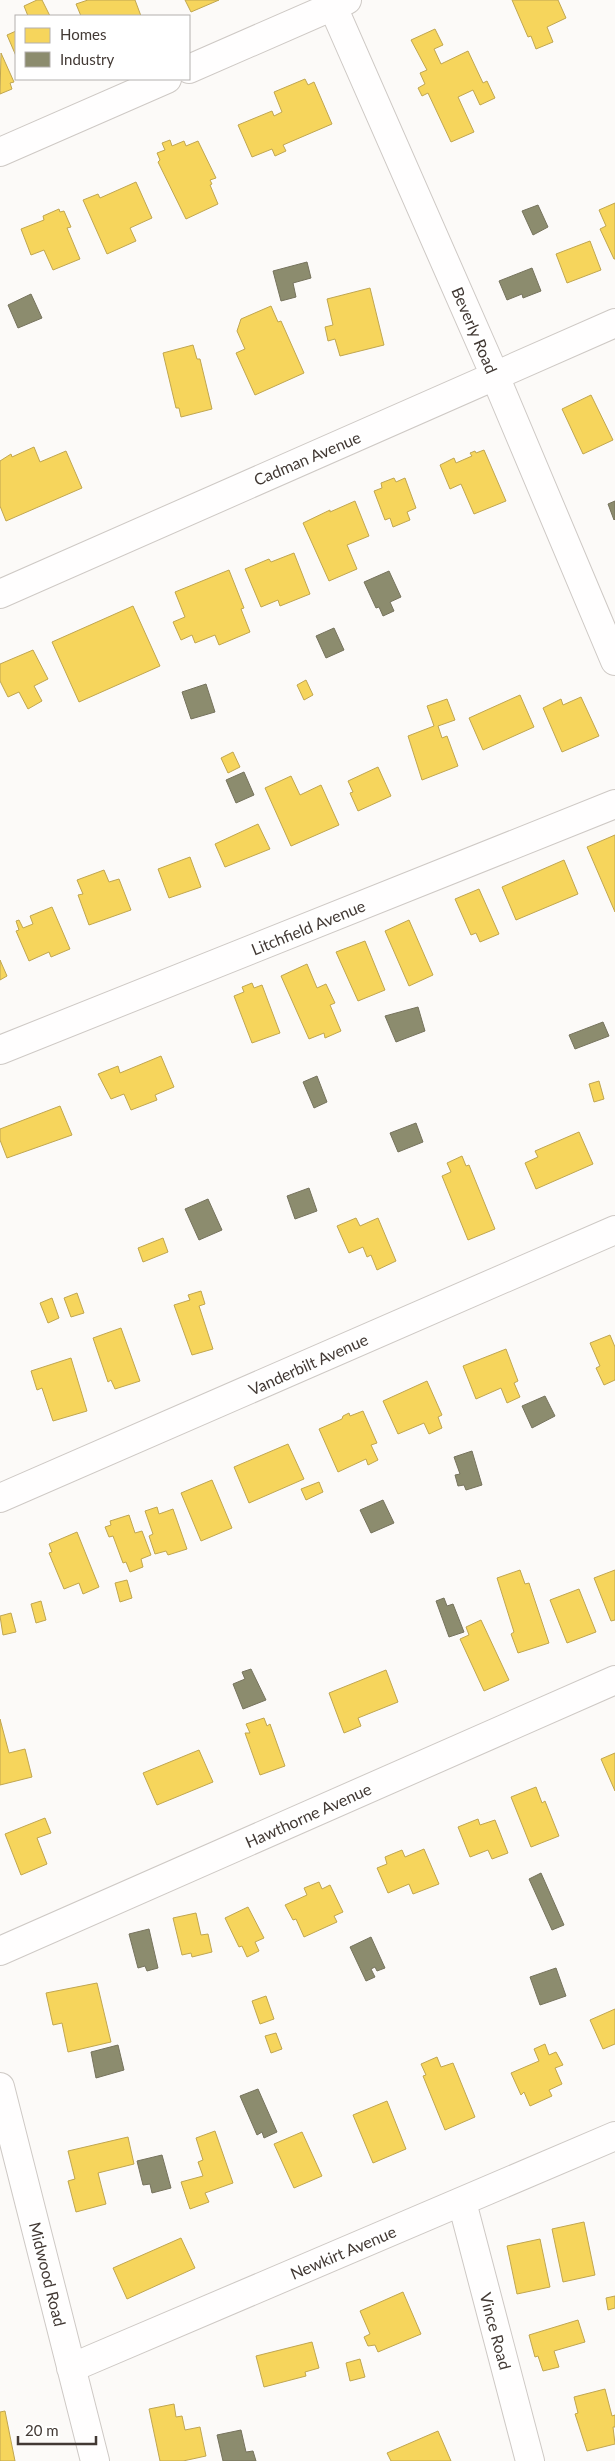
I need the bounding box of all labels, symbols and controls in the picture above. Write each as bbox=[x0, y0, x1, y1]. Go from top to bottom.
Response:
legend bbox=[15, 15, 190, 80]
text: Homes bbox=[60, 25, 106, 43]
text: Industry bbox=[60, 50, 115, 68]
street label: Beverly Road bbox=[448, 284, 502, 376]
street label: Cadman Avenue bbox=[251, 427, 363, 489]
street label: Litchfield Avenue bbox=[248, 896, 368, 958]
street label: Vanderbilt Avenue bbox=[245, 1329, 371, 1399]
street label: Hawthorne Avenue bbox=[242, 1779, 374, 1851]
street label: Midwood Road bbox=[26, 2220, 70, 2328]
street label: Newkirt Avenue bbox=[287, 2221, 399, 2283]
street label: Vince Road bbox=[477, 2290, 515, 2372]
scale bar bbox=[18, 2414, 95, 2446]
text: 20 m bbox=[25, 2421, 59, 2439]

